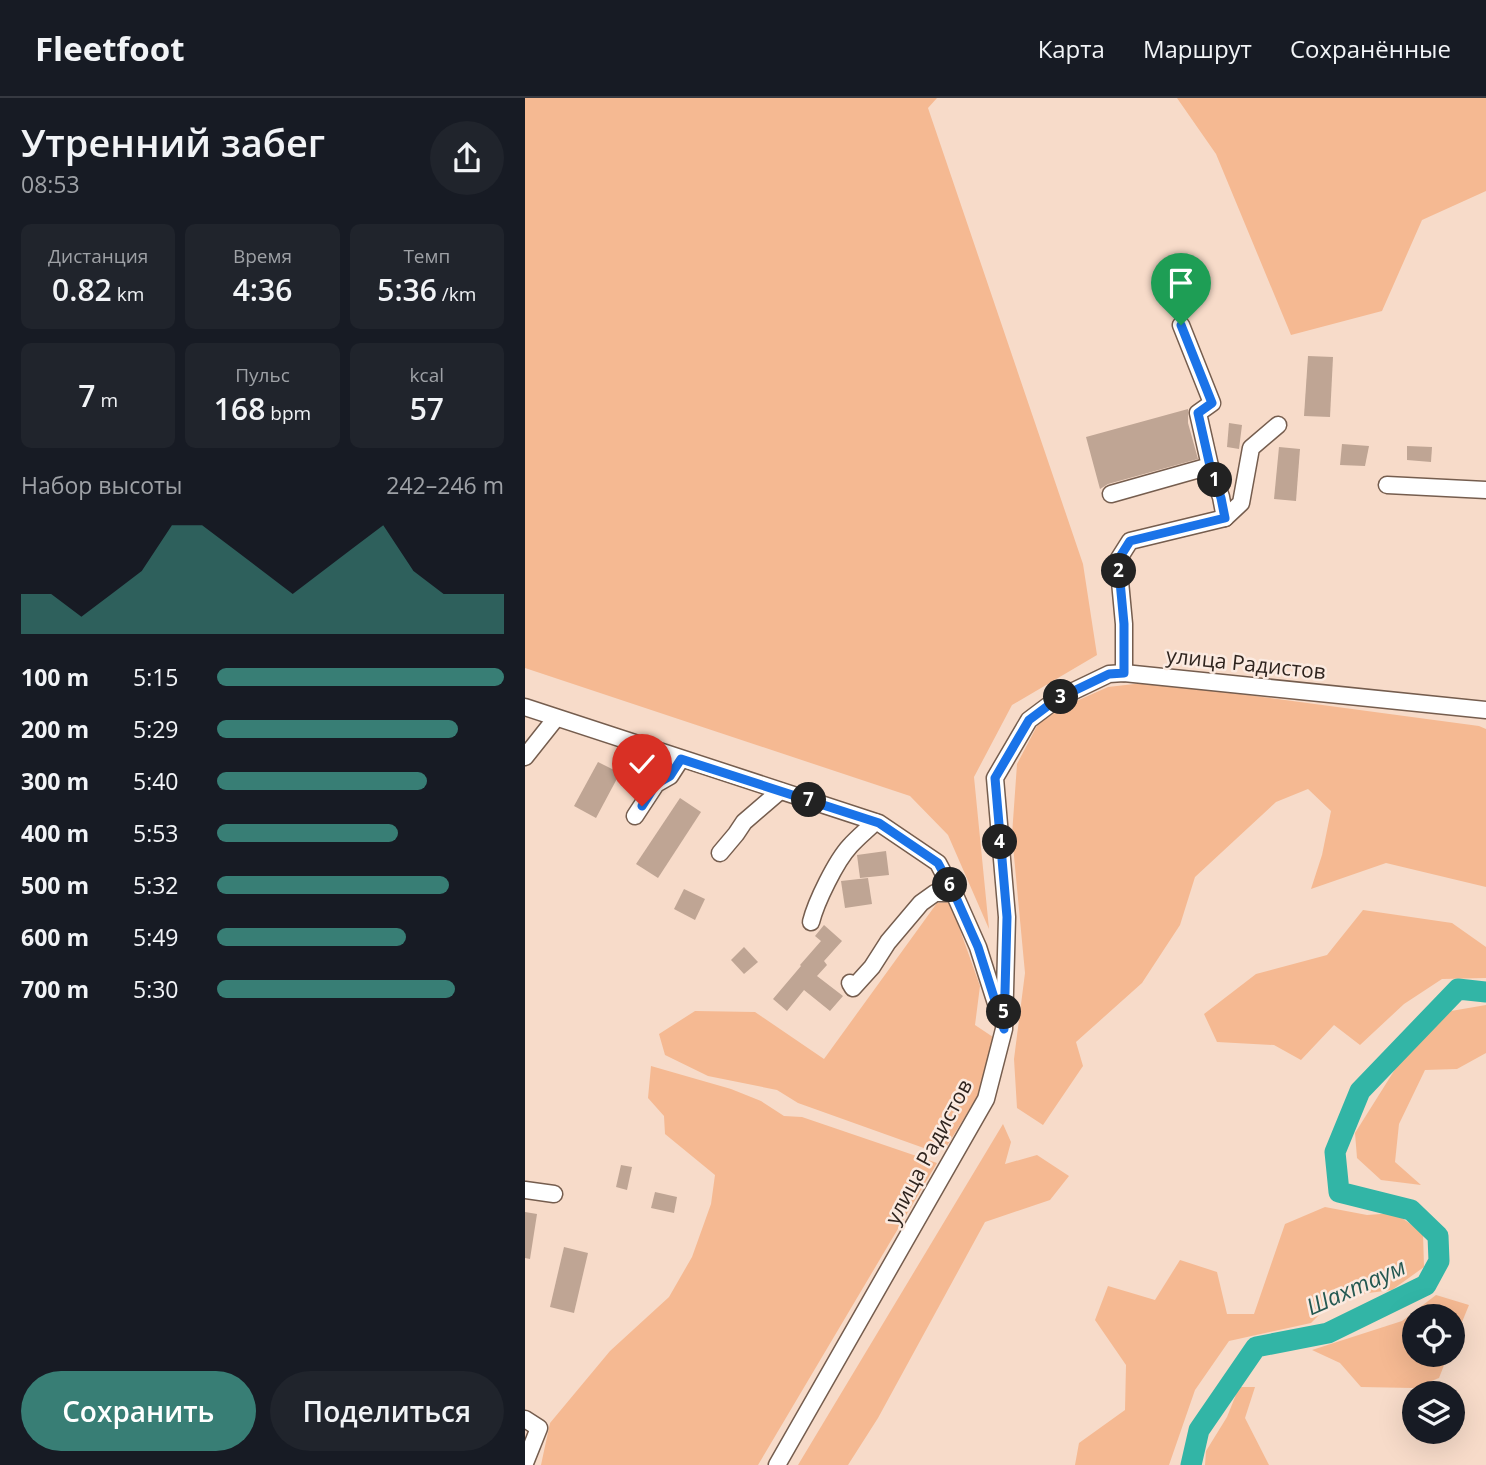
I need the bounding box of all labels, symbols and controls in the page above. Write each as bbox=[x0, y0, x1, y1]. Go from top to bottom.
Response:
text: Fleetfoot bbox=[35, 26, 184, 71]
text: Карта bbox=[1038, 32, 1105, 65]
text: Маршрут bbox=[1143, 32, 1252, 65]
text: Сохранённые bbox=[1290, 32, 1451, 65]
text: Утренний забег bbox=[21, 116, 325, 168]
button: share bbox=[430, 121, 504, 195]
text: 08:53 bbox=[21, 168, 80, 200]
text: Дистанция bbox=[48, 243, 148, 269]
text: Время bbox=[233, 243, 292, 269]
text: Темп bbox=[403, 243, 450, 269]
pin bbox=[1151, 253, 1211, 325]
icon: arrive bbox=[1162, 264, 1200, 302]
text: 0.82 bbox=[52, 269, 112, 310]
text: 4:36 bbox=[233, 269, 292, 310]
text: 5:36 bbox=[377, 269, 437, 310]
text: km bbox=[112, 281, 144, 307]
text: /km bbox=[437, 281, 476, 307]
text: Пульс bbox=[235, 362, 290, 388]
text: kcal bbox=[410, 362, 444, 388]
text: 7 bbox=[78, 375, 95, 416]
text: m bbox=[95, 387, 118, 413]
text: 168 bbox=[214, 388, 265, 429]
text: 57 bbox=[410, 388, 444, 429]
text: bpm bbox=[265, 400, 311, 426]
pin: 1 bbox=[1197, 462, 1233, 498]
text: 1 bbox=[1209, 466, 1220, 492]
text: Набор высоты bbox=[21, 469, 183, 501]
text: 242–246 m bbox=[386, 469, 504, 501]
pin: 2 bbox=[1101, 554, 1137, 588]
text: 2 bbox=[1113, 557, 1124, 583]
street label: улица Радистов bbox=[1165, 641, 1327, 685]
text: 100 m bbox=[21, 661, 89, 693]
text: 5:15 bbox=[133, 661, 179, 693]
pin: 3 bbox=[1043, 680, 1079, 714]
text: 3 bbox=[1055, 683, 1066, 709]
text: 200 m bbox=[21, 713, 89, 745]
text: 5:29 bbox=[133, 713, 179, 745]
pin bbox=[612, 734, 672, 806]
icon: check bbox=[623, 745, 661, 783]
text: 300 m bbox=[21, 765, 89, 797]
text: 5:40 bbox=[133, 765, 179, 797]
pin: 7 bbox=[791, 782, 827, 818]
text: 7 bbox=[803, 786, 814, 812]
text: 400 m bbox=[21, 817, 89, 849]
text: 5:53 bbox=[133, 817, 179, 849]
pin: 4 bbox=[983, 824, 1017, 860]
text: 4 bbox=[994, 828, 1005, 854]
pin: 6 bbox=[933, 868, 967, 902]
text: 500 m bbox=[21, 869, 89, 901]
text: 5:32 bbox=[133, 869, 179, 901]
text: 6 bbox=[944, 871, 955, 897]
text: 600 m bbox=[21, 921, 89, 953]
text: 5:49 bbox=[133, 921, 179, 953]
text: 700 m bbox=[21, 973, 89, 1005]
text: 5:30 bbox=[133, 973, 179, 1005]
pin: 5 bbox=[987, 995, 1021, 1030]
text: 5 bbox=[998, 998, 1009, 1024]
street label: улица Радистов bbox=[878, 1074, 978, 1229]
water label: Шахтаум bbox=[1301, 1250, 1410, 1322]
map controls bbox=[1402, 1304, 1465, 1444]
button: locate bbox=[1402, 1304, 1465, 1367]
button: Сохранить bbox=[21, 1371, 256, 1451]
button: Поделиться bbox=[270, 1371, 504, 1451]
button: layers bbox=[1402, 1381, 1465, 1444]

